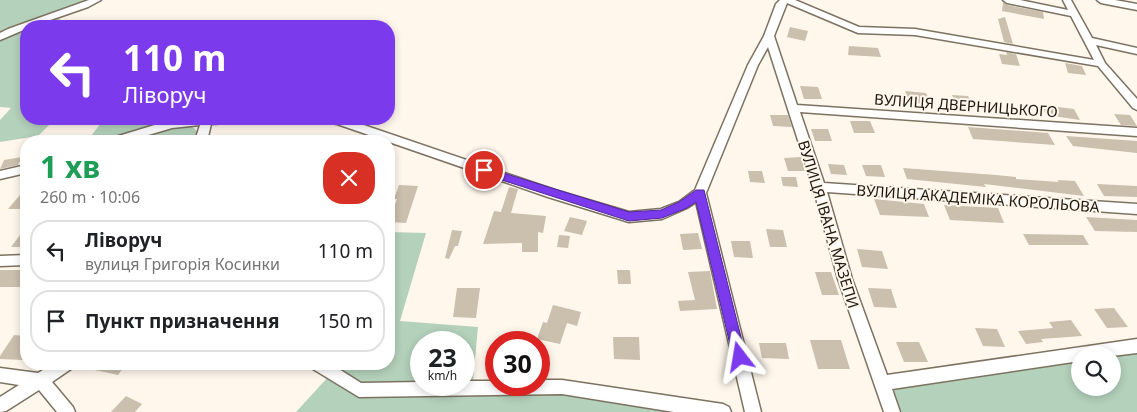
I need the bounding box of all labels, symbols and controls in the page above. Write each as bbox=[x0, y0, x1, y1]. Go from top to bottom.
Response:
text: 110 m bbox=[123, 34, 226, 81]
icon: left bbox=[40, 40, 105, 105]
text: Ліворуч bbox=[123, 79, 206, 109]
street label: ВУЛИЦЯ ДВЕРНИЦЬКОГО bbox=[873, 89, 1059, 121]
street label: ВУЛИЦЯ ІВАНА МАЗЕПИ bbox=[794, 138, 864, 310]
text: 1 хв bbox=[40, 146, 100, 187]
pin bbox=[463, 149, 505, 191]
button: close bbox=[323, 152, 375, 204]
icon: arrive bbox=[470, 156, 498, 184]
street label: ВУЛИЦЯ АКАДЕМІКА КОРОЛЬОВА bbox=[856, 180, 1101, 217]
text: 260 m · 10:06 bbox=[40, 186, 140, 208]
text: Ліворуч bbox=[85, 227, 162, 253]
icon: left bbox=[42, 237, 70, 265]
text: 110 m bbox=[318, 238, 373, 264]
text: вулиця Григорія Косинки bbox=[85, 253, 280, 275]
icon: arrive bbox=[42, 307, 70, 335]
text: Пункт призначення bbox=[85, 308, 279, 334]
text: 150 m bbox=[318, 308, 373, 334]
position arrow bbox=[713, 330, 765, 382]
speed limit sign: 30 bbox=[485, 331, 550, 396]
text: 23 bbox=[428, 340, 457, 374]
map controls bbox=[1071, 346, 1121, 396]
button: search bbox=[1071, 346, 1121, 396]
text: km/h bbox=[428, 367, 457, 384]

